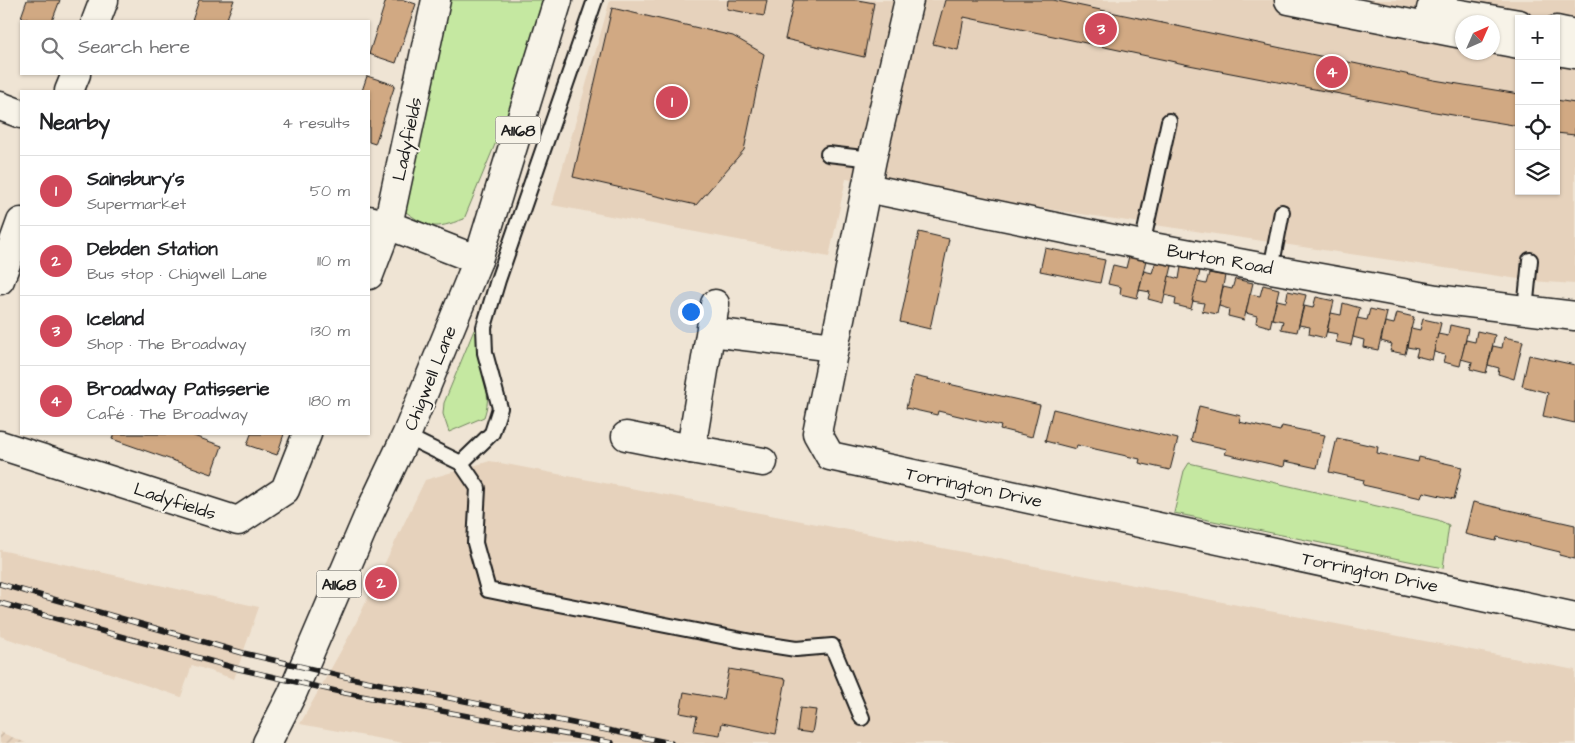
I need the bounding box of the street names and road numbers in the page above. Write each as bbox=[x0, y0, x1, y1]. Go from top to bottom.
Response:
street label: Ladyfields bbox=[386, 95, 430, 183]
road number: A1168 bbox=[496, 116, 540, 144]
street label: Burton Road bbox=[1165, 238, 1275, 281]
street label: Chigwell Lane bbox=[398, 322, 464, 435]
street label: Torrington Drive bbox=[903, 461, 1045, 515]
street label: Ladyfields bbox=[130, 476, 219, 527]
street label: Torrington Drive bbox=[1299, 546, 1441, 600]
road number: A1168 bbox=[316, 570, 362, 598]

